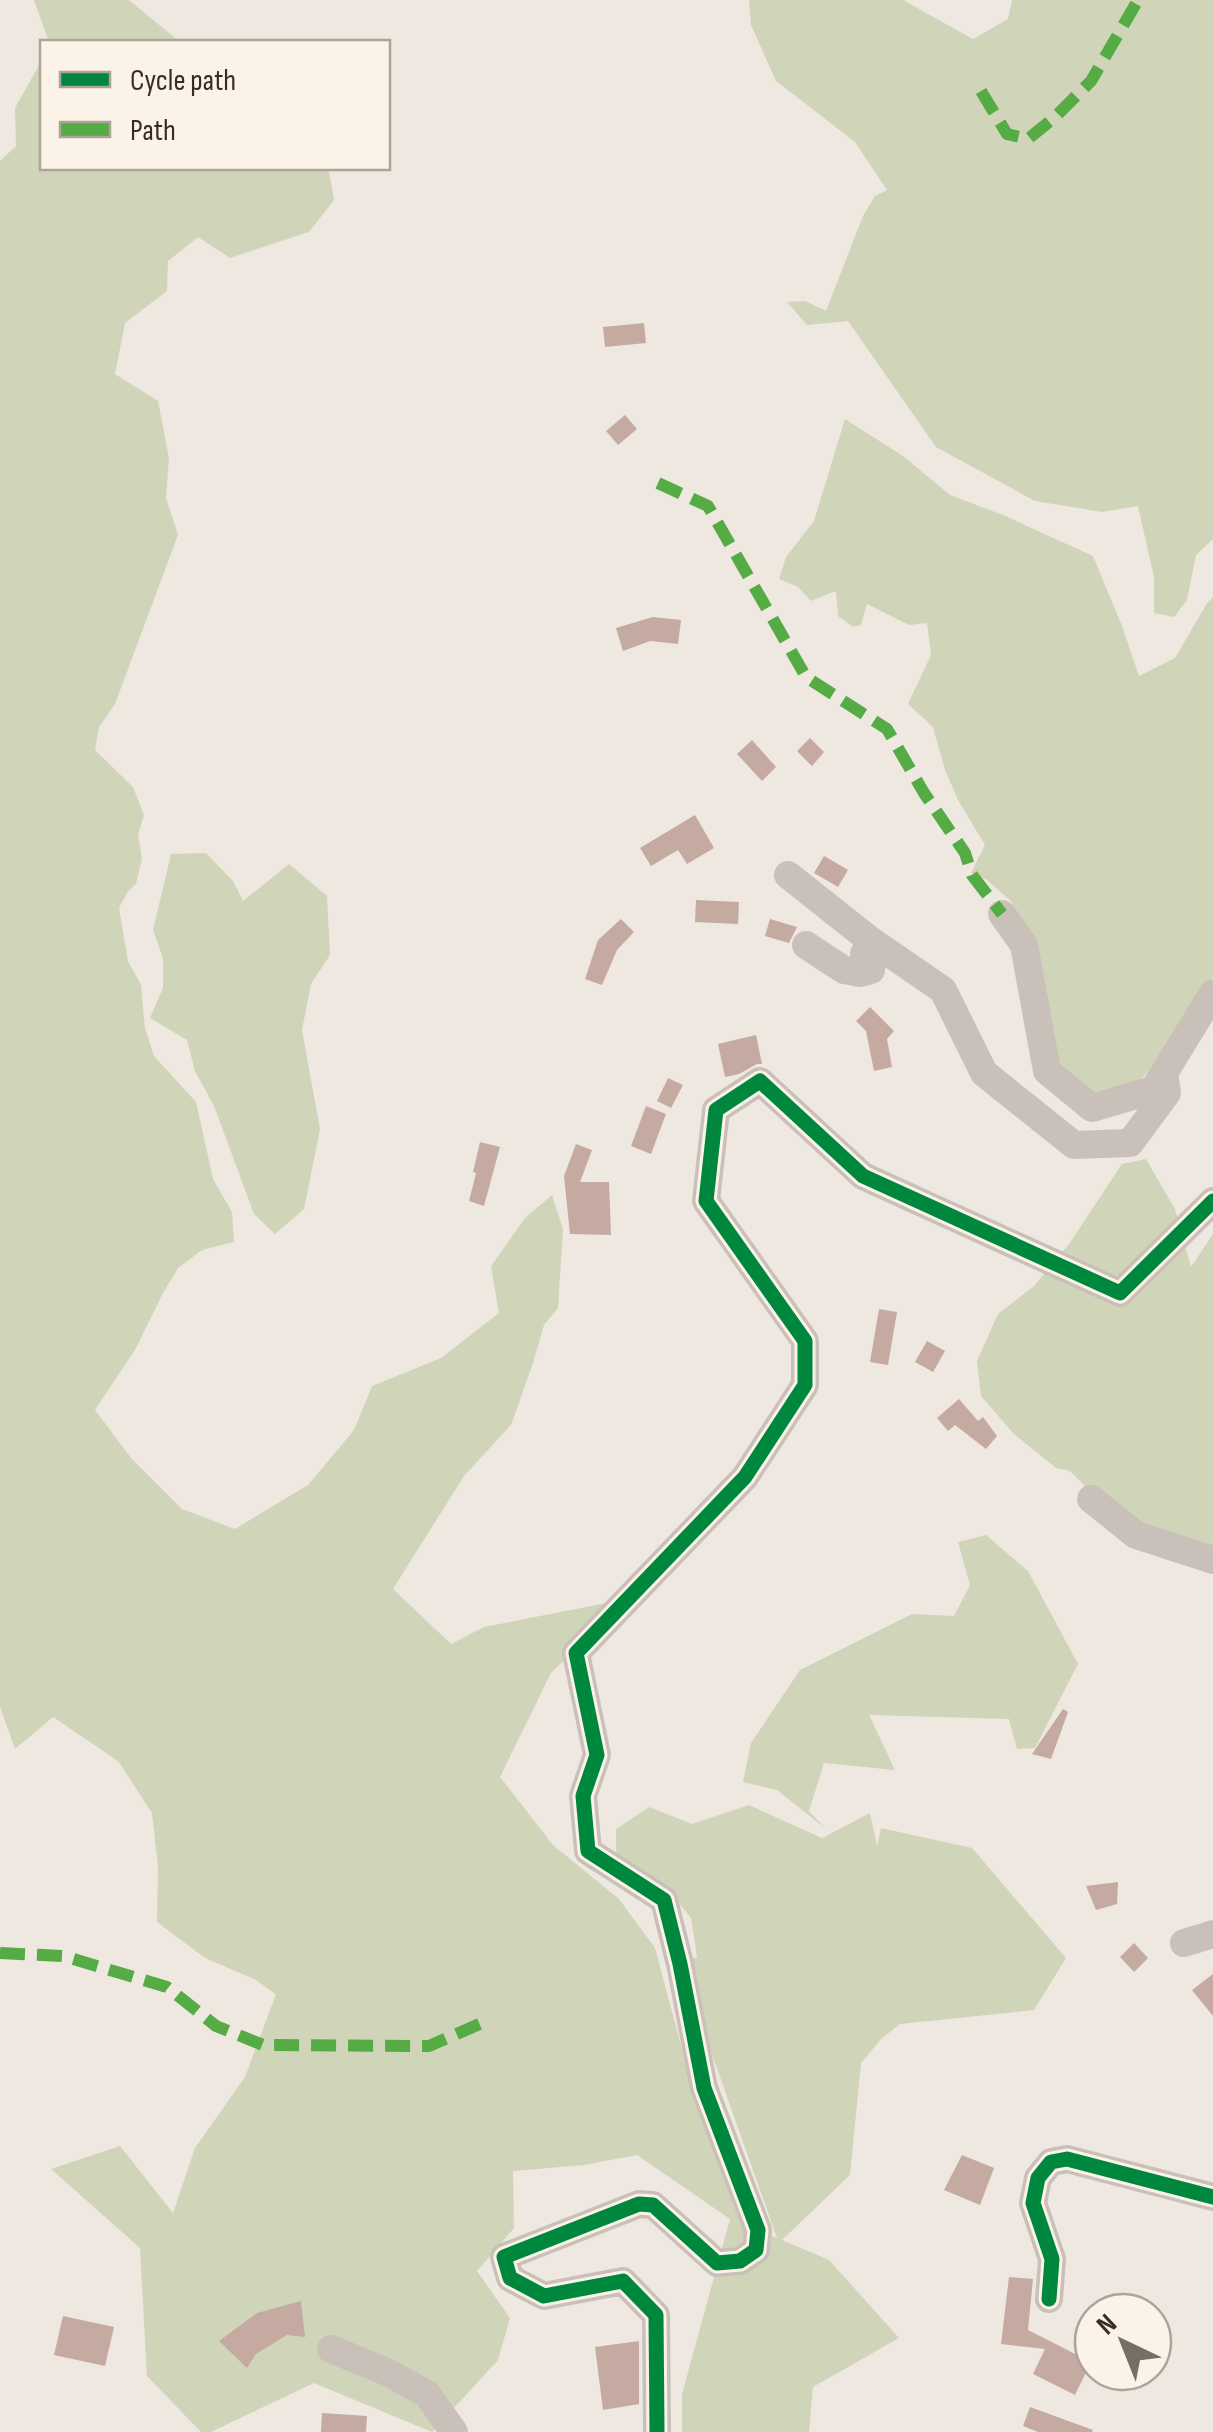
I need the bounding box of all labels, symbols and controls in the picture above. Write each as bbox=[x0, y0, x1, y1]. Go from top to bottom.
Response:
legend bbox=[40, 40, 390, 170]
text: Cycle path bbox=[130, 63, 236, 99]
text: Path bbox=[130, 113, 176, 149]
north arrow bbox=[1073, 2292, 1173, 2392]
text: N bbox=[1090, 2308, 1124, 2342]

